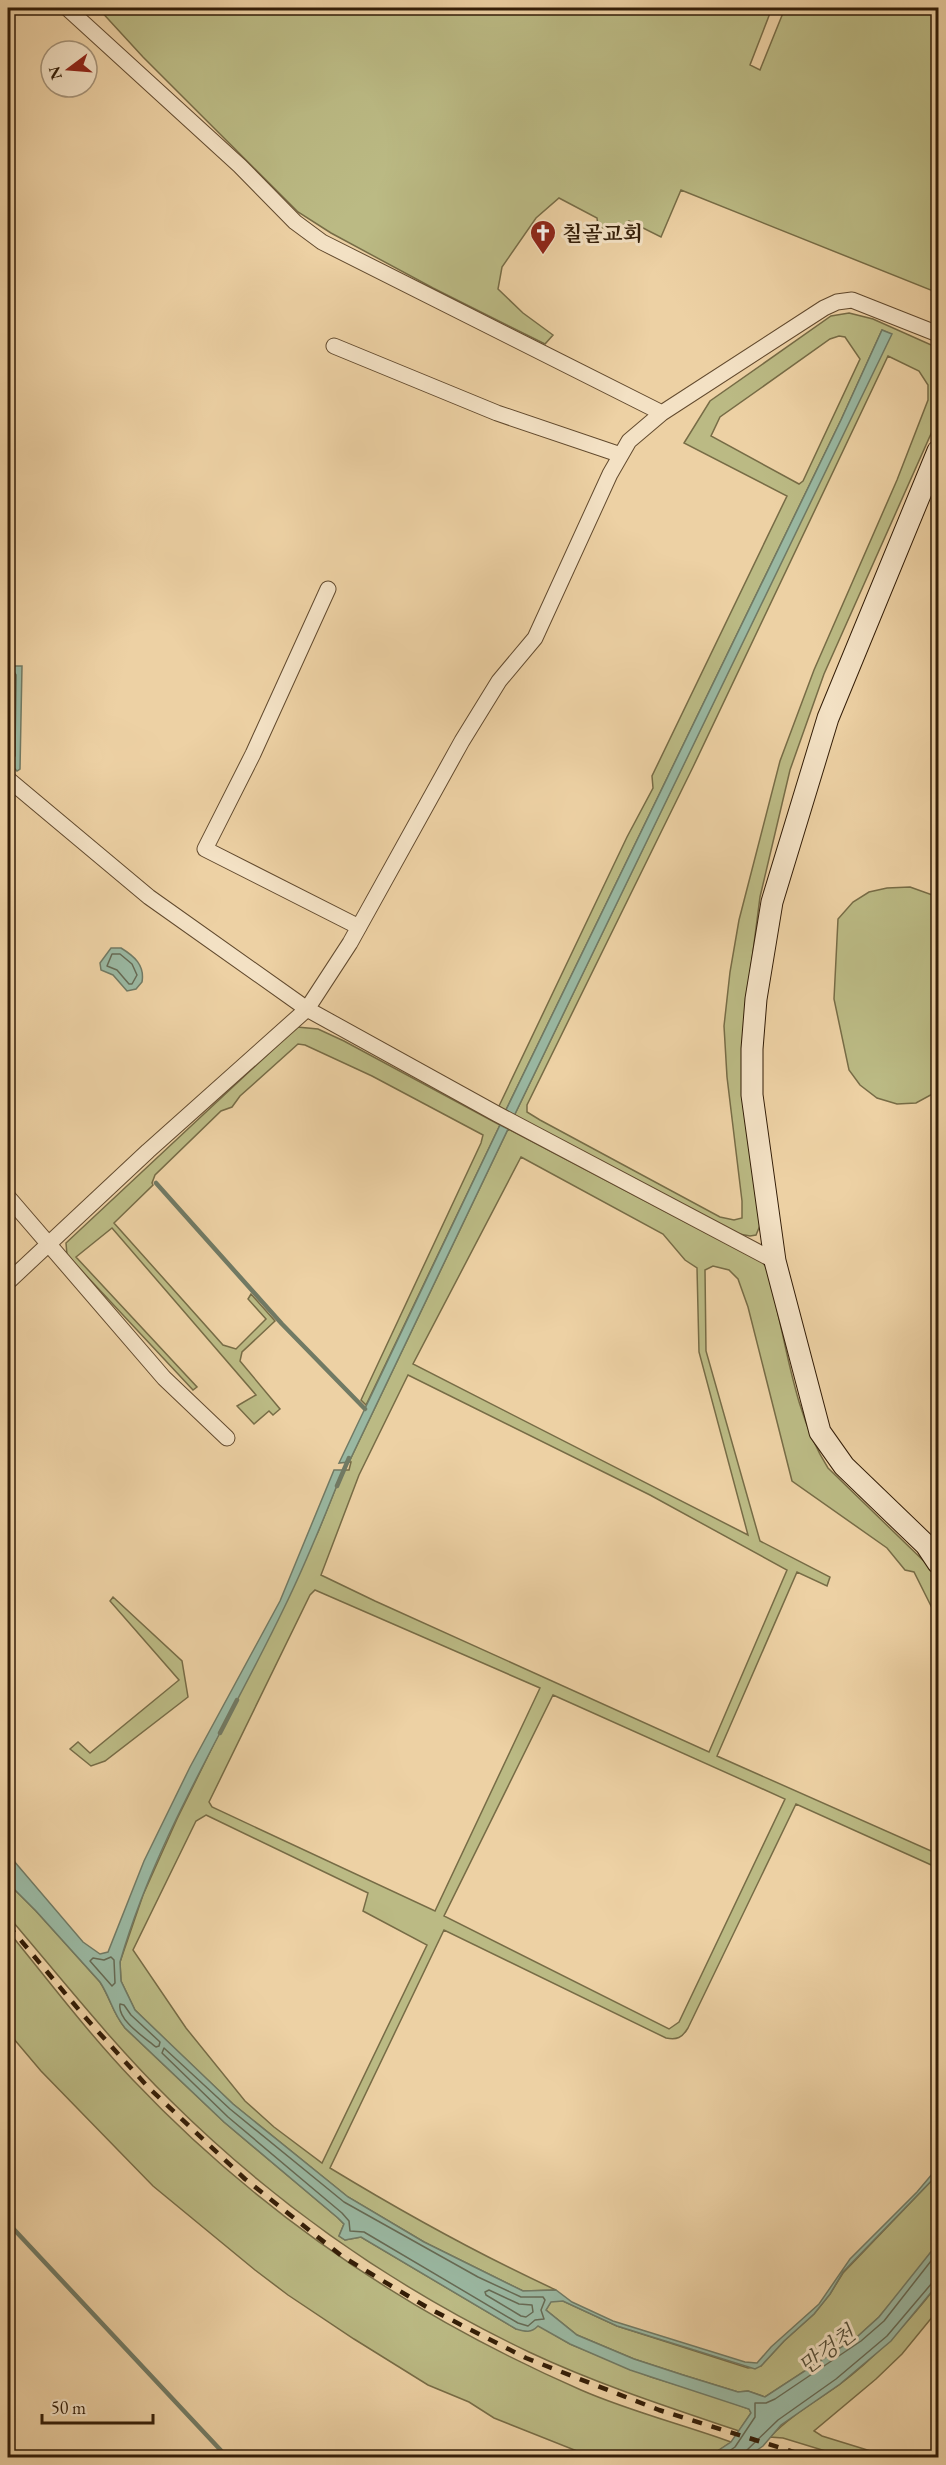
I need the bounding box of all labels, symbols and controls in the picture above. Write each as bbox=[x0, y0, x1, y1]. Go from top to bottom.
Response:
north arrow bbox=[39, 39, 99, 99]
text: N bbox=[43, 64, 67, 82]
church icon: 칠골교회 bbox=[528, 218, 558, 256]
place label: 칠골교회 bbox=[562, 220, 643, 247]
water label: 만겅천 bbox=[793, 2318, 863, 2381]
scale bar bbox=[42, 2387, 153, 2425]
text: 50 m bbox=[51, 2396, 86, 2419]

